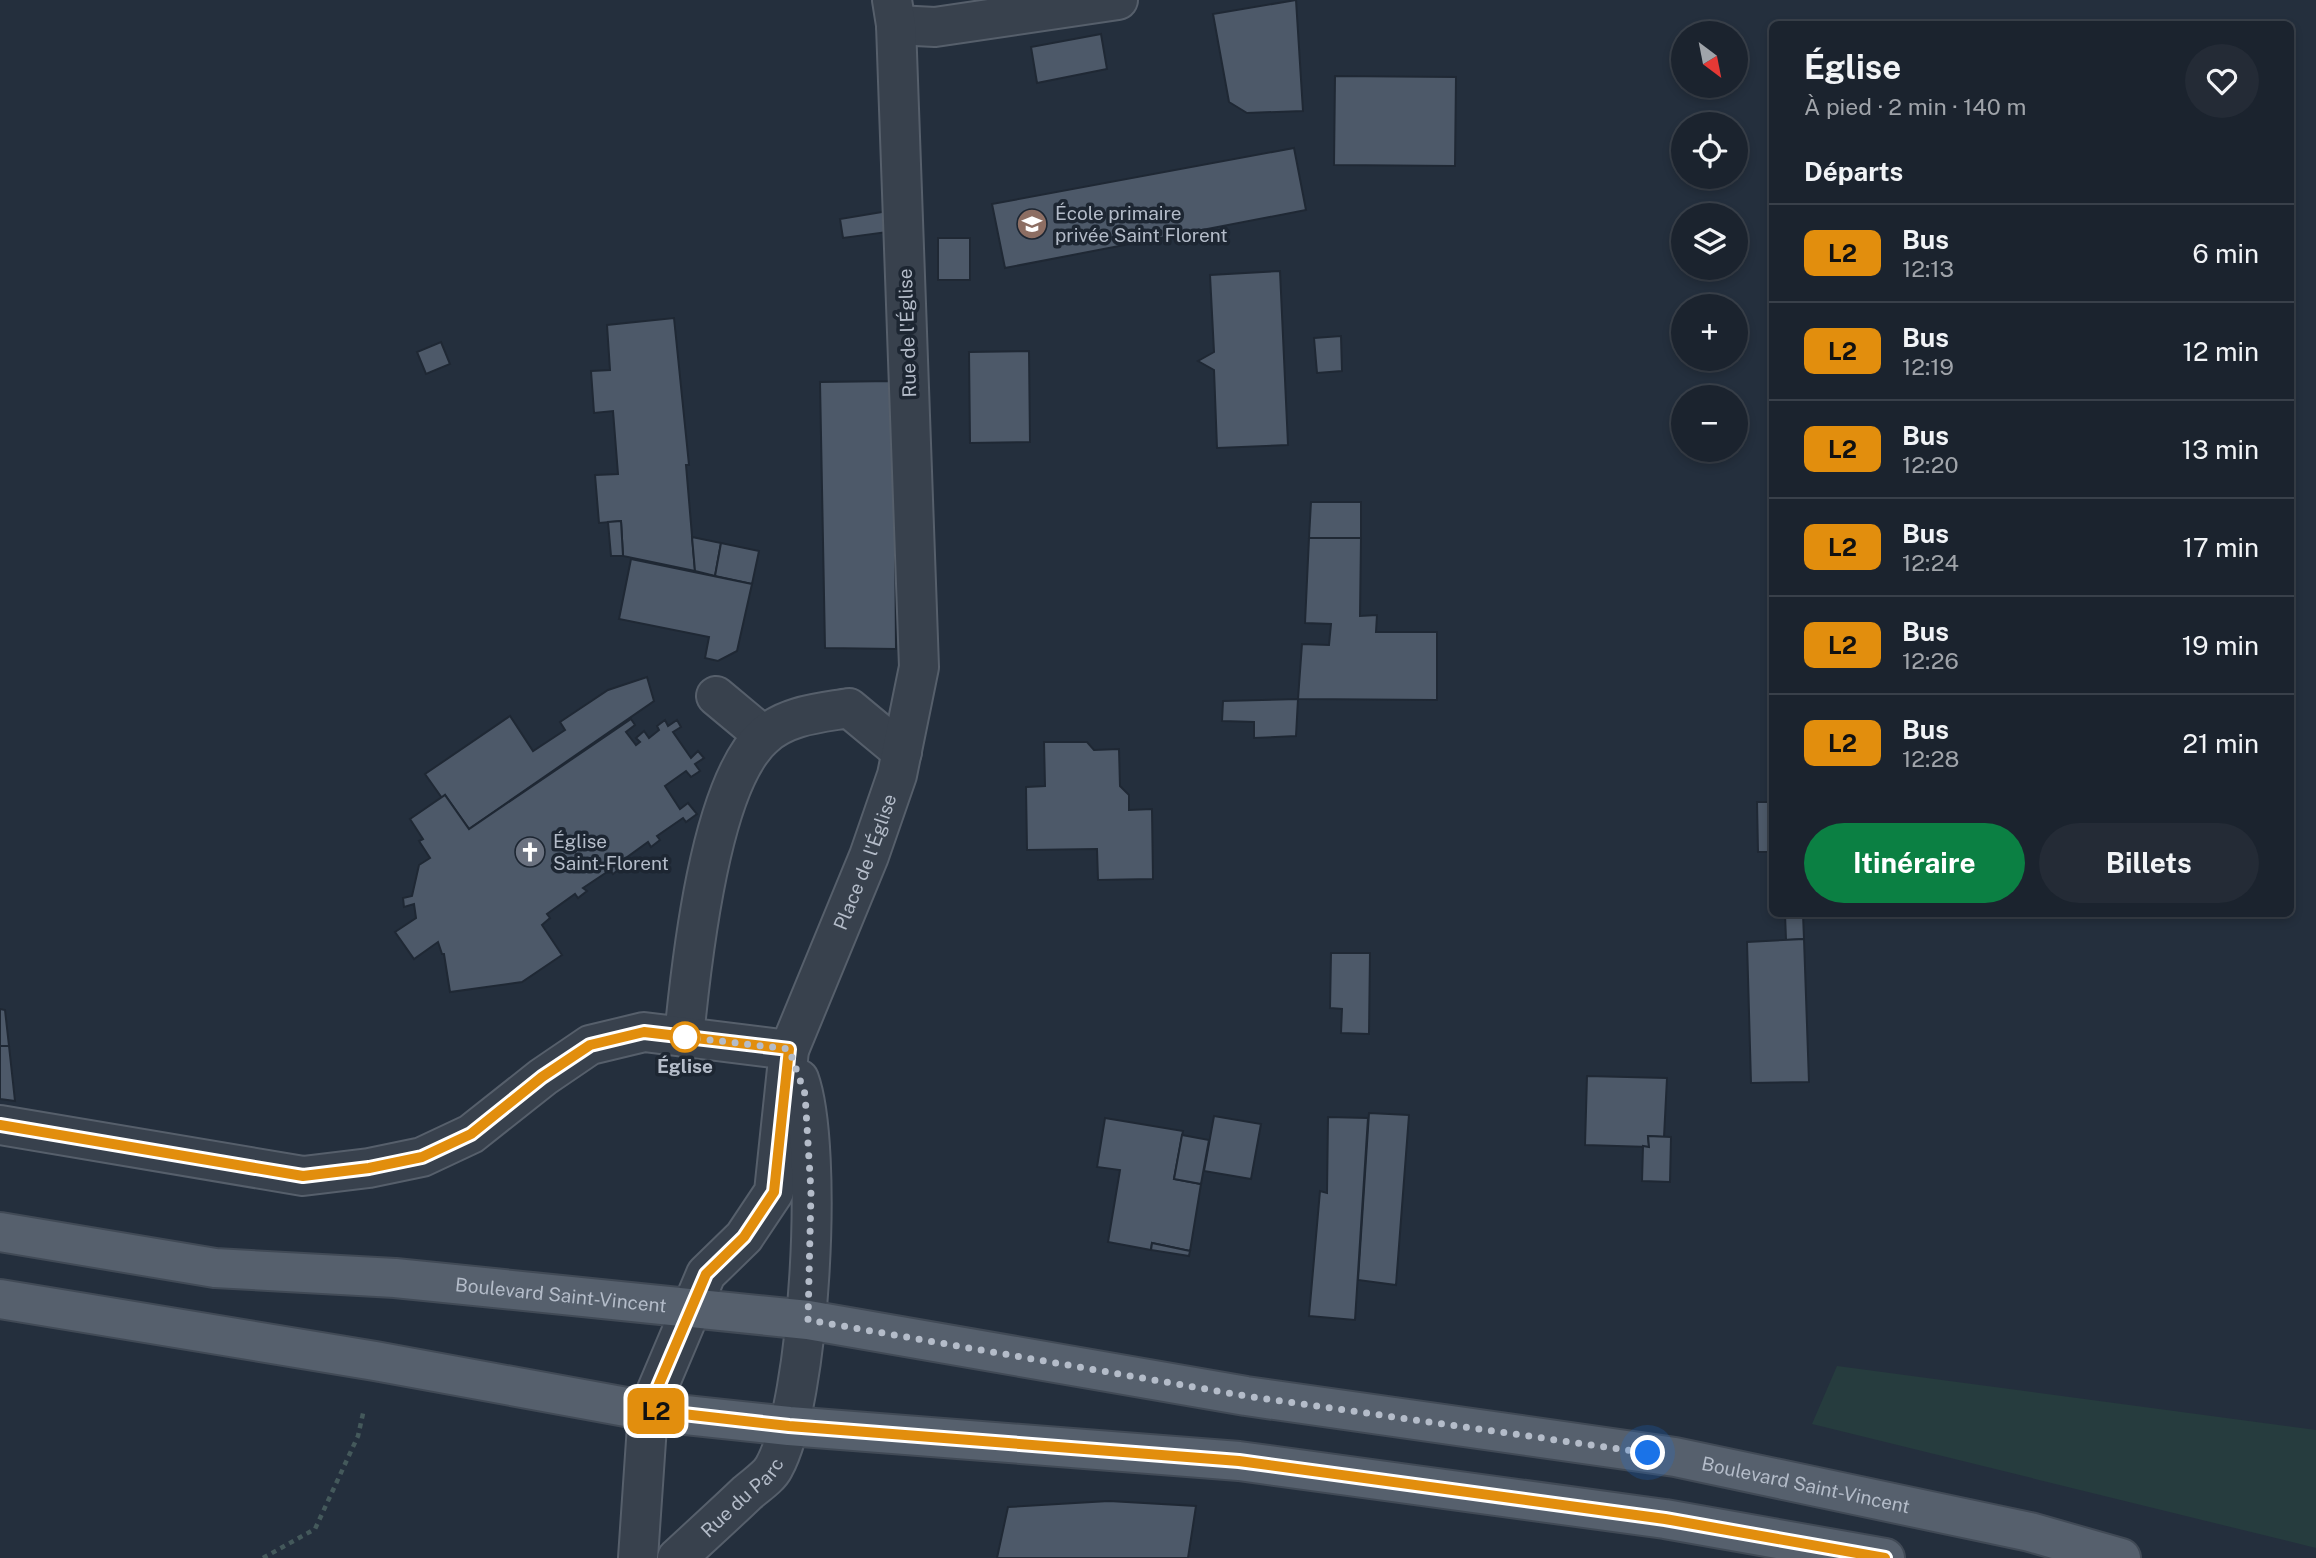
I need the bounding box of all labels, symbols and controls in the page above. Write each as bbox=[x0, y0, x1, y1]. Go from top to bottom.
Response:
north arrow bbox=[1671, 21, 1748, 98]
map controls bbox=[1671, 21, 1748, 462]
button: heart bbox=[2185, 44, 2259, 118]
text: Église bbox=[1804, 48, 1901, 86]
text: À pied · 2 min · 140 m bbox=[1804, 93, 2026, 120]
button: locate bbox=[1671, 112, 1748, 189]
text: Départs bbox=[1804, 156, 1903, 187]
place label: École primaire privée Saint Florent bbox=[1055, 202, 1228, 246]
button: layers bbox=[1671, 203, 1748, 280]
school or university icon: École primaire privée Saint Florent bbox=[1015, 207, 1049, 241]
text: Bus bbox=[1902, 224, 1949, 255]
text: 6 min bbox=[2192, 238, 2259, 269]
text: L2 bbox=[1828, 239, 1857, 267]
text: 12:13 bbox=[1902, 255, 1954, 282]
street label: Rue de l'Église bbox=[894, 268, 920, 398]
button: + bbox=[1671, 294, 1748, 371]
text: Bus bbox=[1902, 322, 1949, 353]
text: 12 min bbox=[2183, 336, 2259, 367]
text: L2 bbox=[1828, 337, 1857, 365]
text: 12:19 bbox=[1902, 353, 1954, 380]
button: − bbox=[1671, 385, 1748, 462]
text: Bus bbox=[1902, 420, 1949, 451]
text: 13 min bbox=[2182, 434, 2259, 465]
text: L2 bbox=[1828, 435, 1857, 463]
text: 12:20 bbox=[1902, 451, 1959, 478]
text: Bus bbox=[1902, 518, 1949, 549]
text: 17 min bbox=[2182, 532, 2259, 563]
text: L2 bbox=[1828, 533, 1857, 561]
text: 12:24 bbox=[1902, 549, 1959, 576]
text: Bus bbox=[1902, 616, 1949, 647]
text: 19 min bbox=[2182, 630, 2259, 661]
text: L2 bbox=[1828, 631, 1857, 659]
text: 12:26 bbox=[1902, 647, 1959, 674]
text: Bus bbox=[1902, 714, 1949, 745]
text: 21 min bbox=[2183, 728, 2259, 759]
text: L2 bbox=[1828, 729, 1857, 757]
text: 12:28 bbox=[1902, 745, 1959, 772]
street label: Place de l'Église bbox=[829, 791, 901, 933]
button: Itinéraire bbox=[1804, 823, 2025, 903]
button: Billets bbox=[2039, 823, 2259, 903]
place label: Église Saint-Florent bbox=[553, 830, 669, 874]
church icon: Église Saint-Florent bbox=[513, 835, 547, 869]
marker: Église bbox=[670, 1022, 700, 1052]
place label: Église bbox=[657, 1055, 713, 1077]
street label: Boulevard Saint-Vincent bbox=[454, 1273, 668, 1317]
line badge: L2 bbox=[624, 1388, 688, 1434]
text: L2 bbox=[641, 1397, 671, 1425]
your location bbox=[1630, 1435, 1665, 1470]
street label: Boulevard Saint-Vincent bbox=[1700, 1452, 1912, 1517]
street label: Rue du Parc bbox=[696, 1454, 788, 1542]

